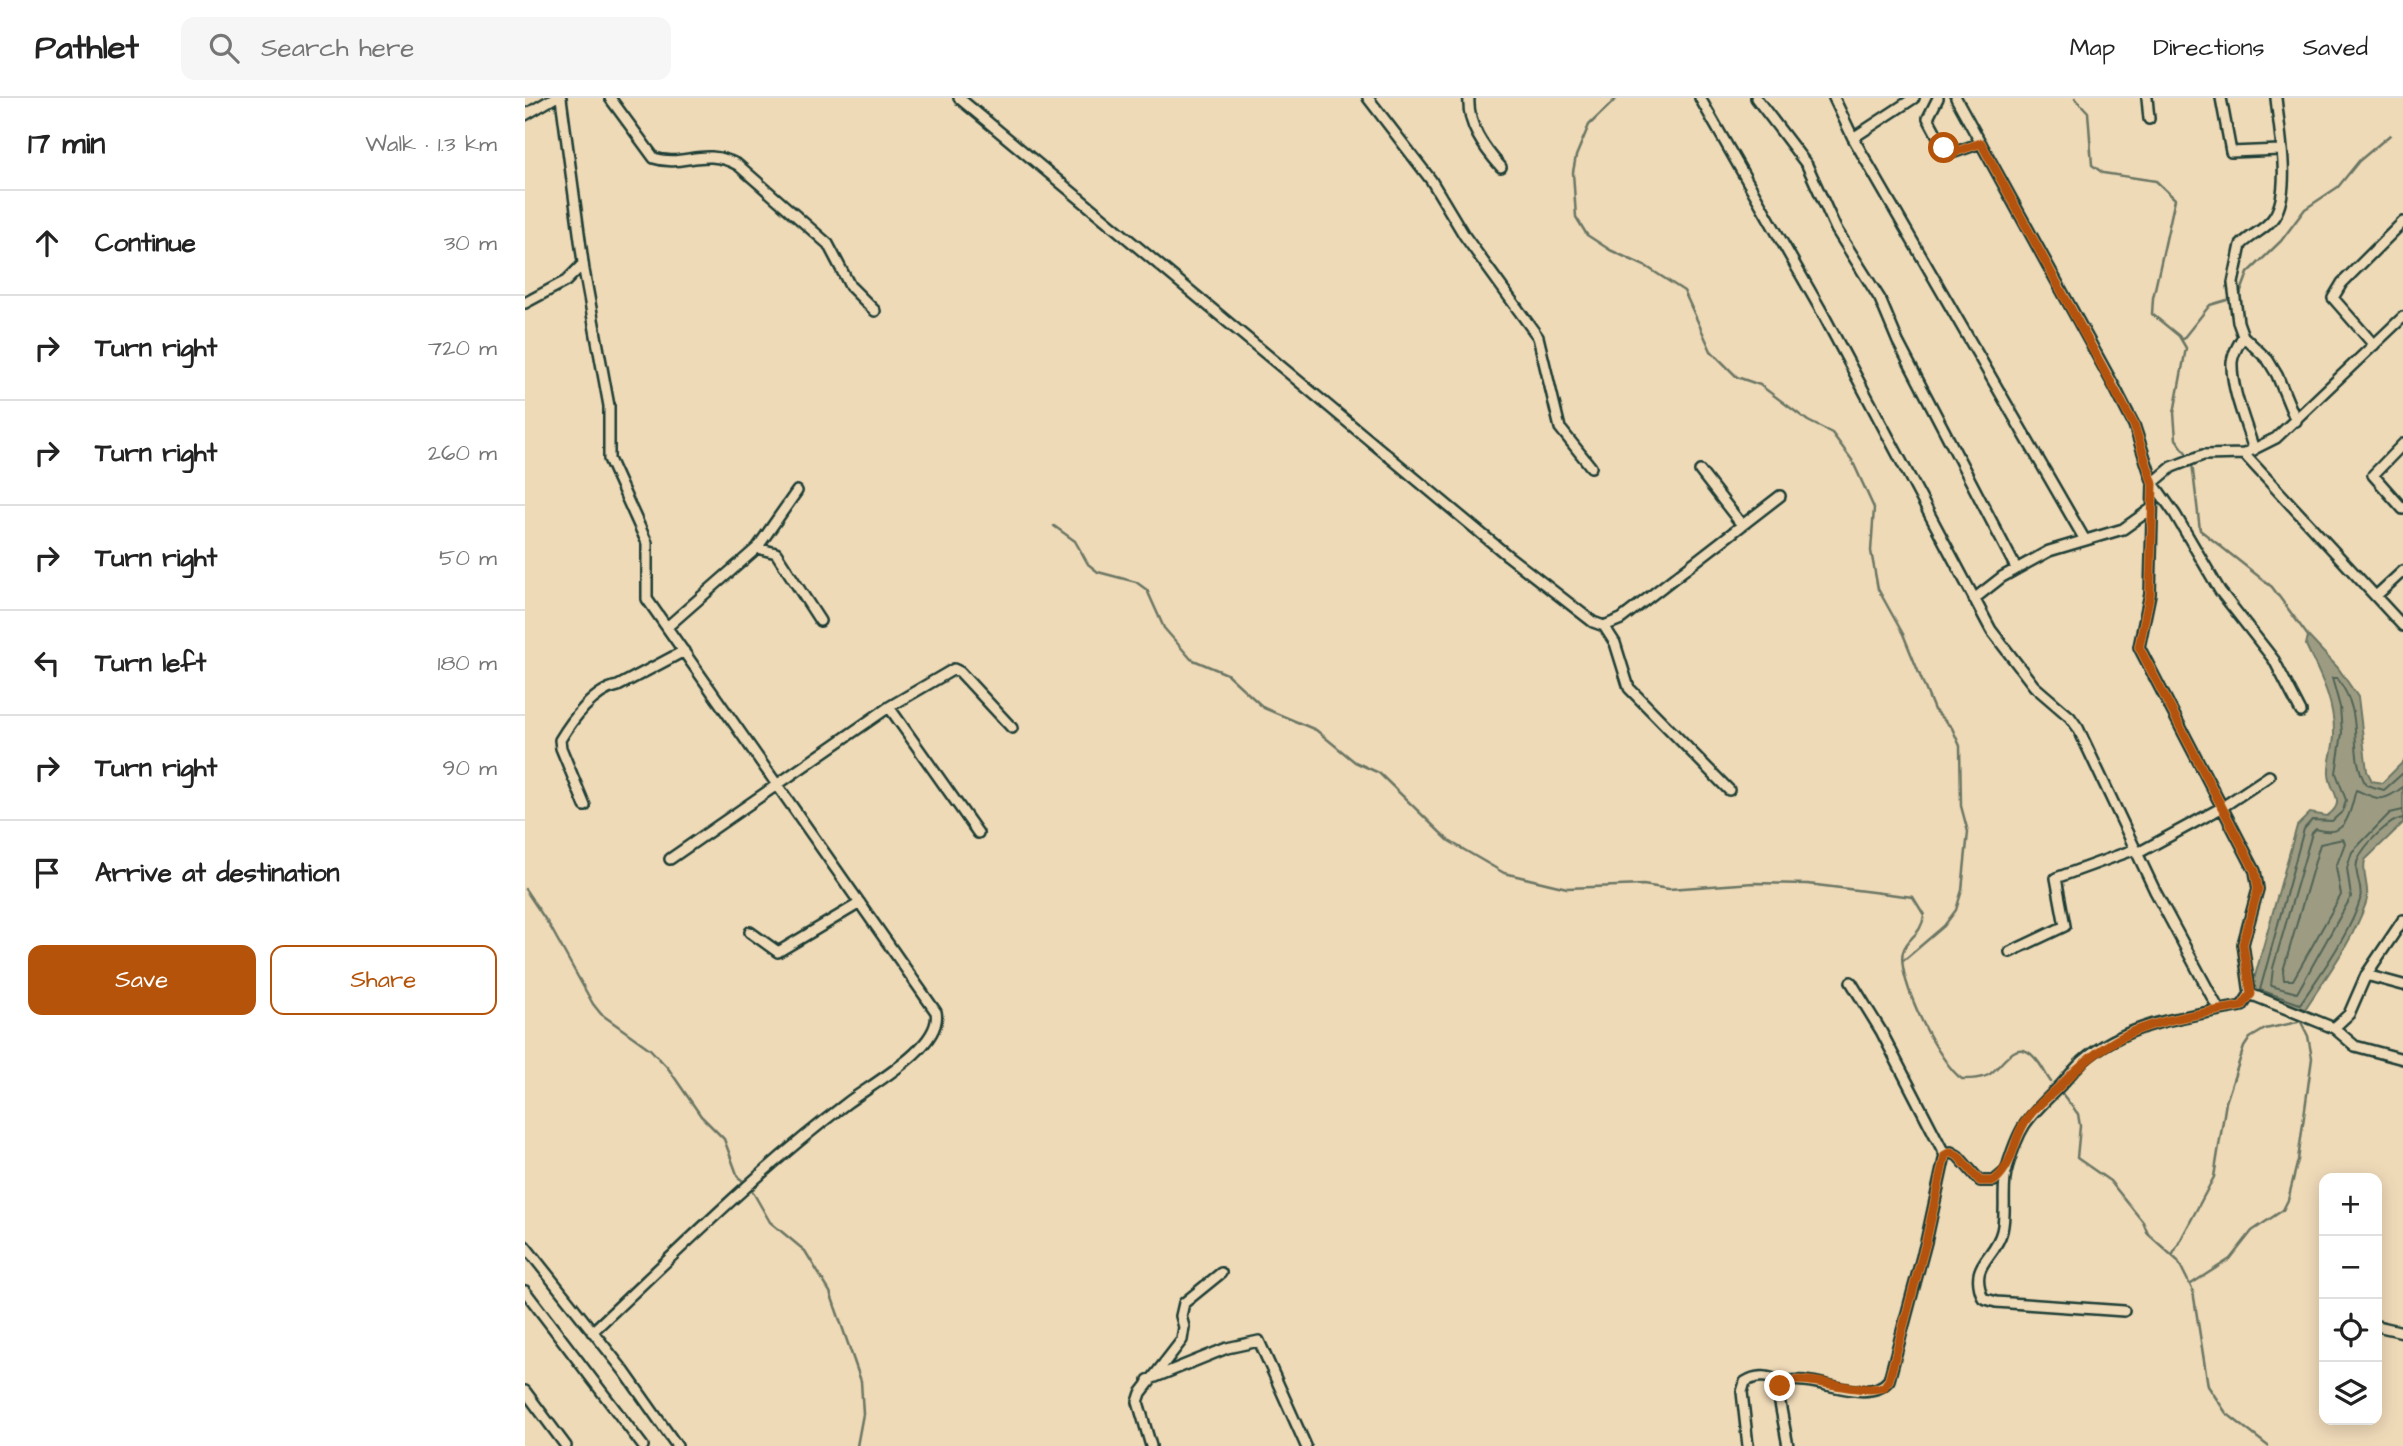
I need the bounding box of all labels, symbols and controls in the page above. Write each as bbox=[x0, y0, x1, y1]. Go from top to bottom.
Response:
search box bbox=[181, 17, 671, 80]
text: Pathlet bbox=[35, 25, 139, 71]
icon: search bbox=[205, 29, 243, 67]
text: Search here bbox=[261, 30, 414, 66]
text: Map bbox=[2070, 31, 2115, 65]
text: Directions bbox=[2153, 31, 2265, 65]
text: Saved bbox=[2303, 31, 2368, 65]
text: 17 min bbox=[28, 123, 105, 165]
text: Walk · 1.3 km bbox=[365, 128, 497, 160]
route start bbox=[1928, 132, 1959, 163]
icon: ahead bbox=[28, 224, 66, 262]
text: Continue bbox=[95, 225, 196, 261]
text: 30 m bbox=[444, 227, 497, 259]
icon: right bbox=[28, 329, 66, 367]
text: Turn right bbox=[95, 330, 217, 366]
text: 720 m bbox=[428, 332, 497, 364]
icon: right bbox=[28, 434, 66, 472]
text: Turn right bbox=[95, 435, 217, 471]
text: 260 m bbox=[428, 437, 497, 469]
icon: right bbox=[28, 539, 66, 577]
text: Turn right bbox=[95, 540, 217, 576]
text: 50 m bbox=[439, 542, 497, 574]
icon: left bbox=[28, 644, 66, 682]
text: Turn left bbox=[95, 645, 206, 681]
text: 180 m bbox=[438, 647, 497, 679]
icon: right bbox=[28, 749, 66, 787]
text: Turn right bbox=[95, 750, 217, 786]
text: 90 m bbox=[442, 752, 497, 784]
icon: arrive bbox=[28, 854, 66, 892]
text: Arrive at destination bbox=[95, 855, 340, 891]
button: Save bbox=[28, 945, 256, 1015]
button: Share bbox=[270, 945, 497, 1015]
map controls bbox=[2319, 1173, 2382, 1425]
button: + bbox=[2319, 1173, 2382, 1236]
button: − bbox=[2319, 1236, 2382, 1299]
button: locate bbox=[2319, 1299, 2382, 1362]
button: layers bbox=[2319, 1362, 2382, 1425]
route end bbox=[1764, 1370, 1795, 1401]

